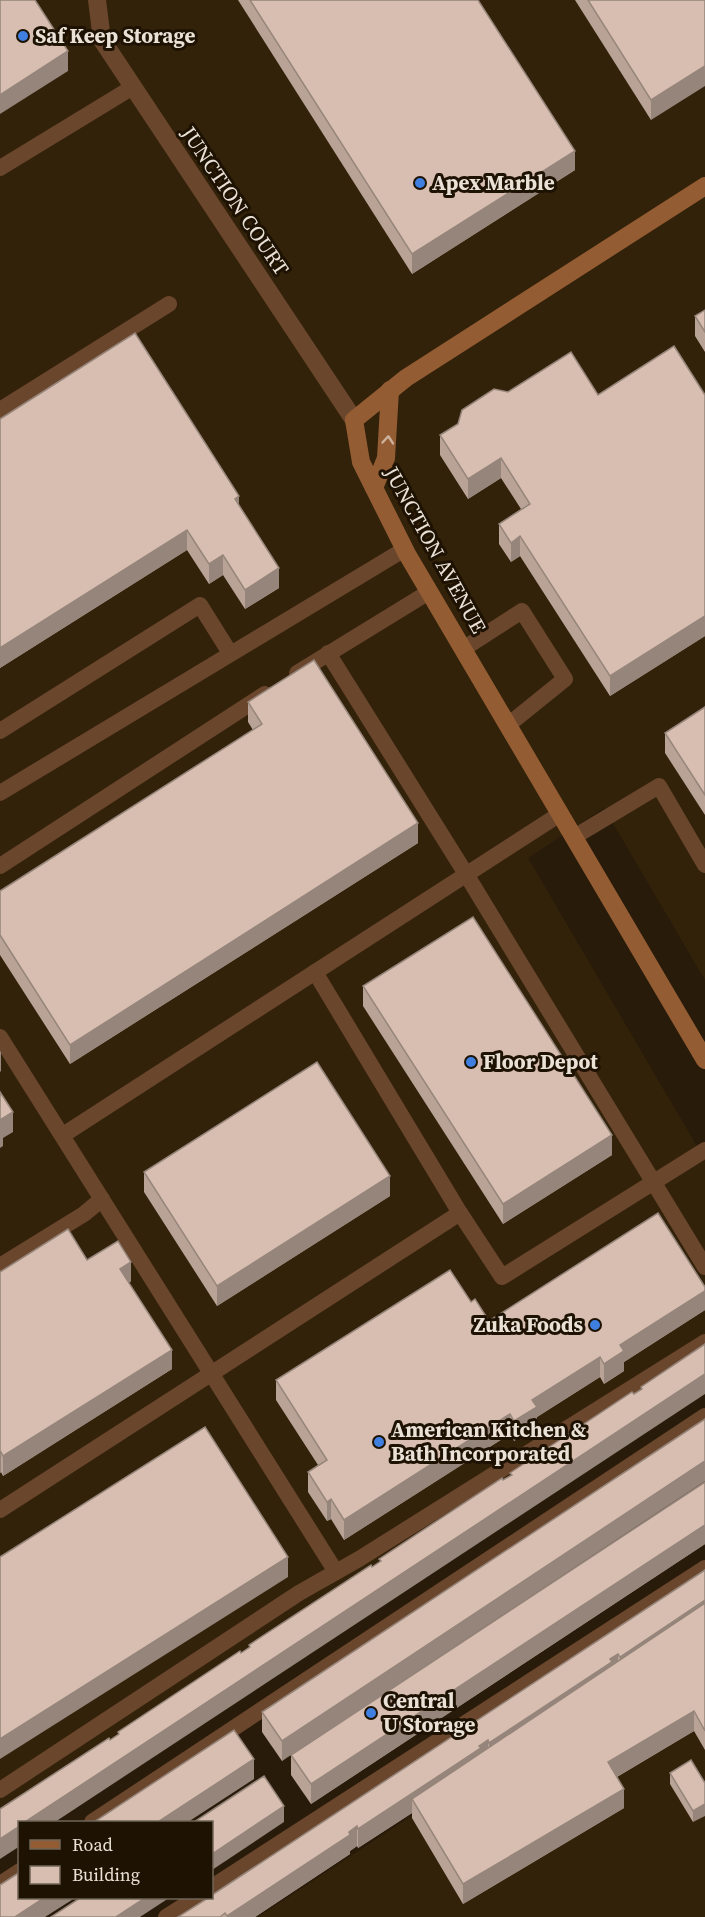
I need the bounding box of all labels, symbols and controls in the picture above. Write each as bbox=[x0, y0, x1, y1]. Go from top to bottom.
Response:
place label: Saf Keep Storage bbox=[35, 21, 195, 50]
marker: Saf Keep Storage bbox=[16, 29, 30, 43]
street label: JUNCTION COURT bbox=[174, 120, 296, 281]
place label: Apex Marble bbox=[432, 168, 555, 197]
marker: Apex Marble bbox=[413, 176, 427, 190]
one-way arrow bbox=[381, 436, 394, 445]
street label: JUNCTION AVENUE bbox=[377, 460, 493, 639]
place label: Floor Depot bbox=[483, 1047, 598, 1076]
marker: Floor Depot bbox=[464, 1055, 478, 1069]
place label: Zuka Foods bbox=[474, 1310, 583, 1339]
marker: Zuka Foods bbox=[588, 1318, 602, 1332]
place label: American Kitchen & Bath Incorporated bbox=[391, 1415, 586, 1468]
marker: American Kitchen & Bath Incorporated bbox=[372, 1435, 386, 1449]
place label: Central U Storage bbox=[383, 1686, 476, 1739]
marker: Central U Storage bbox=[364, 1706, 378, 1720]
legend bbox=[18, 1821, 213, 1899]
text: Road bbox=[72, 1832, 113, 1857]
text: Building bbox=[72, 1862, 140, 1887]

